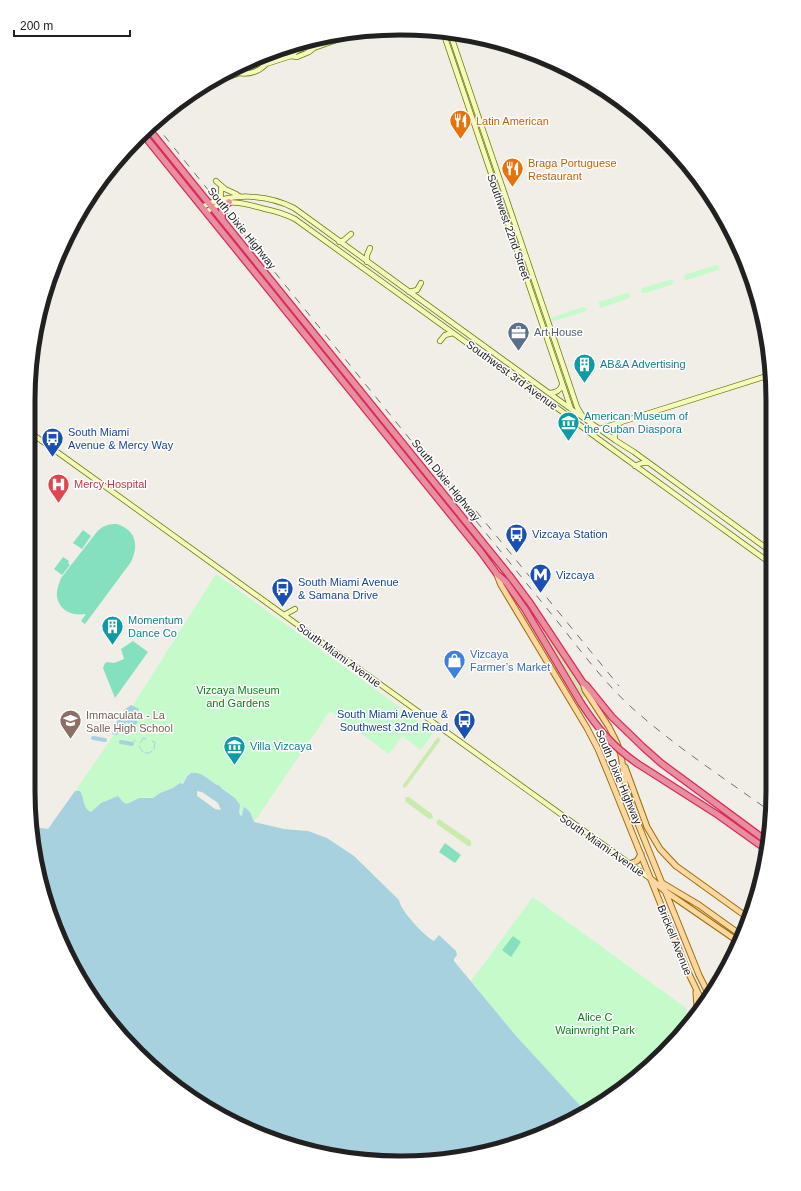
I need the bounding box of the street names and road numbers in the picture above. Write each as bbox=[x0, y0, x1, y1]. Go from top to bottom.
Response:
street label: Southwest 22nd Street bbox=[485, 172, 533, 282]
street label: South Dixie Highway bbox=[205, 185, 279, 272]
street label: Southwest 3rd Avenue bbox=[464, 338, 560, 412]
street label: South Dixie Highway bbox=[409, 437, 483, 524]
street label: South Miami Avenue bbox=[295, 621, 383, 689]
street label: South Dixie Highway bbox=[594, 728, 645, 827]
street label: South Miami Avenue bbox=[557, 811, 647, 879]
street label: Brickell Avenue bbox=[655, 903, 695, 977]

